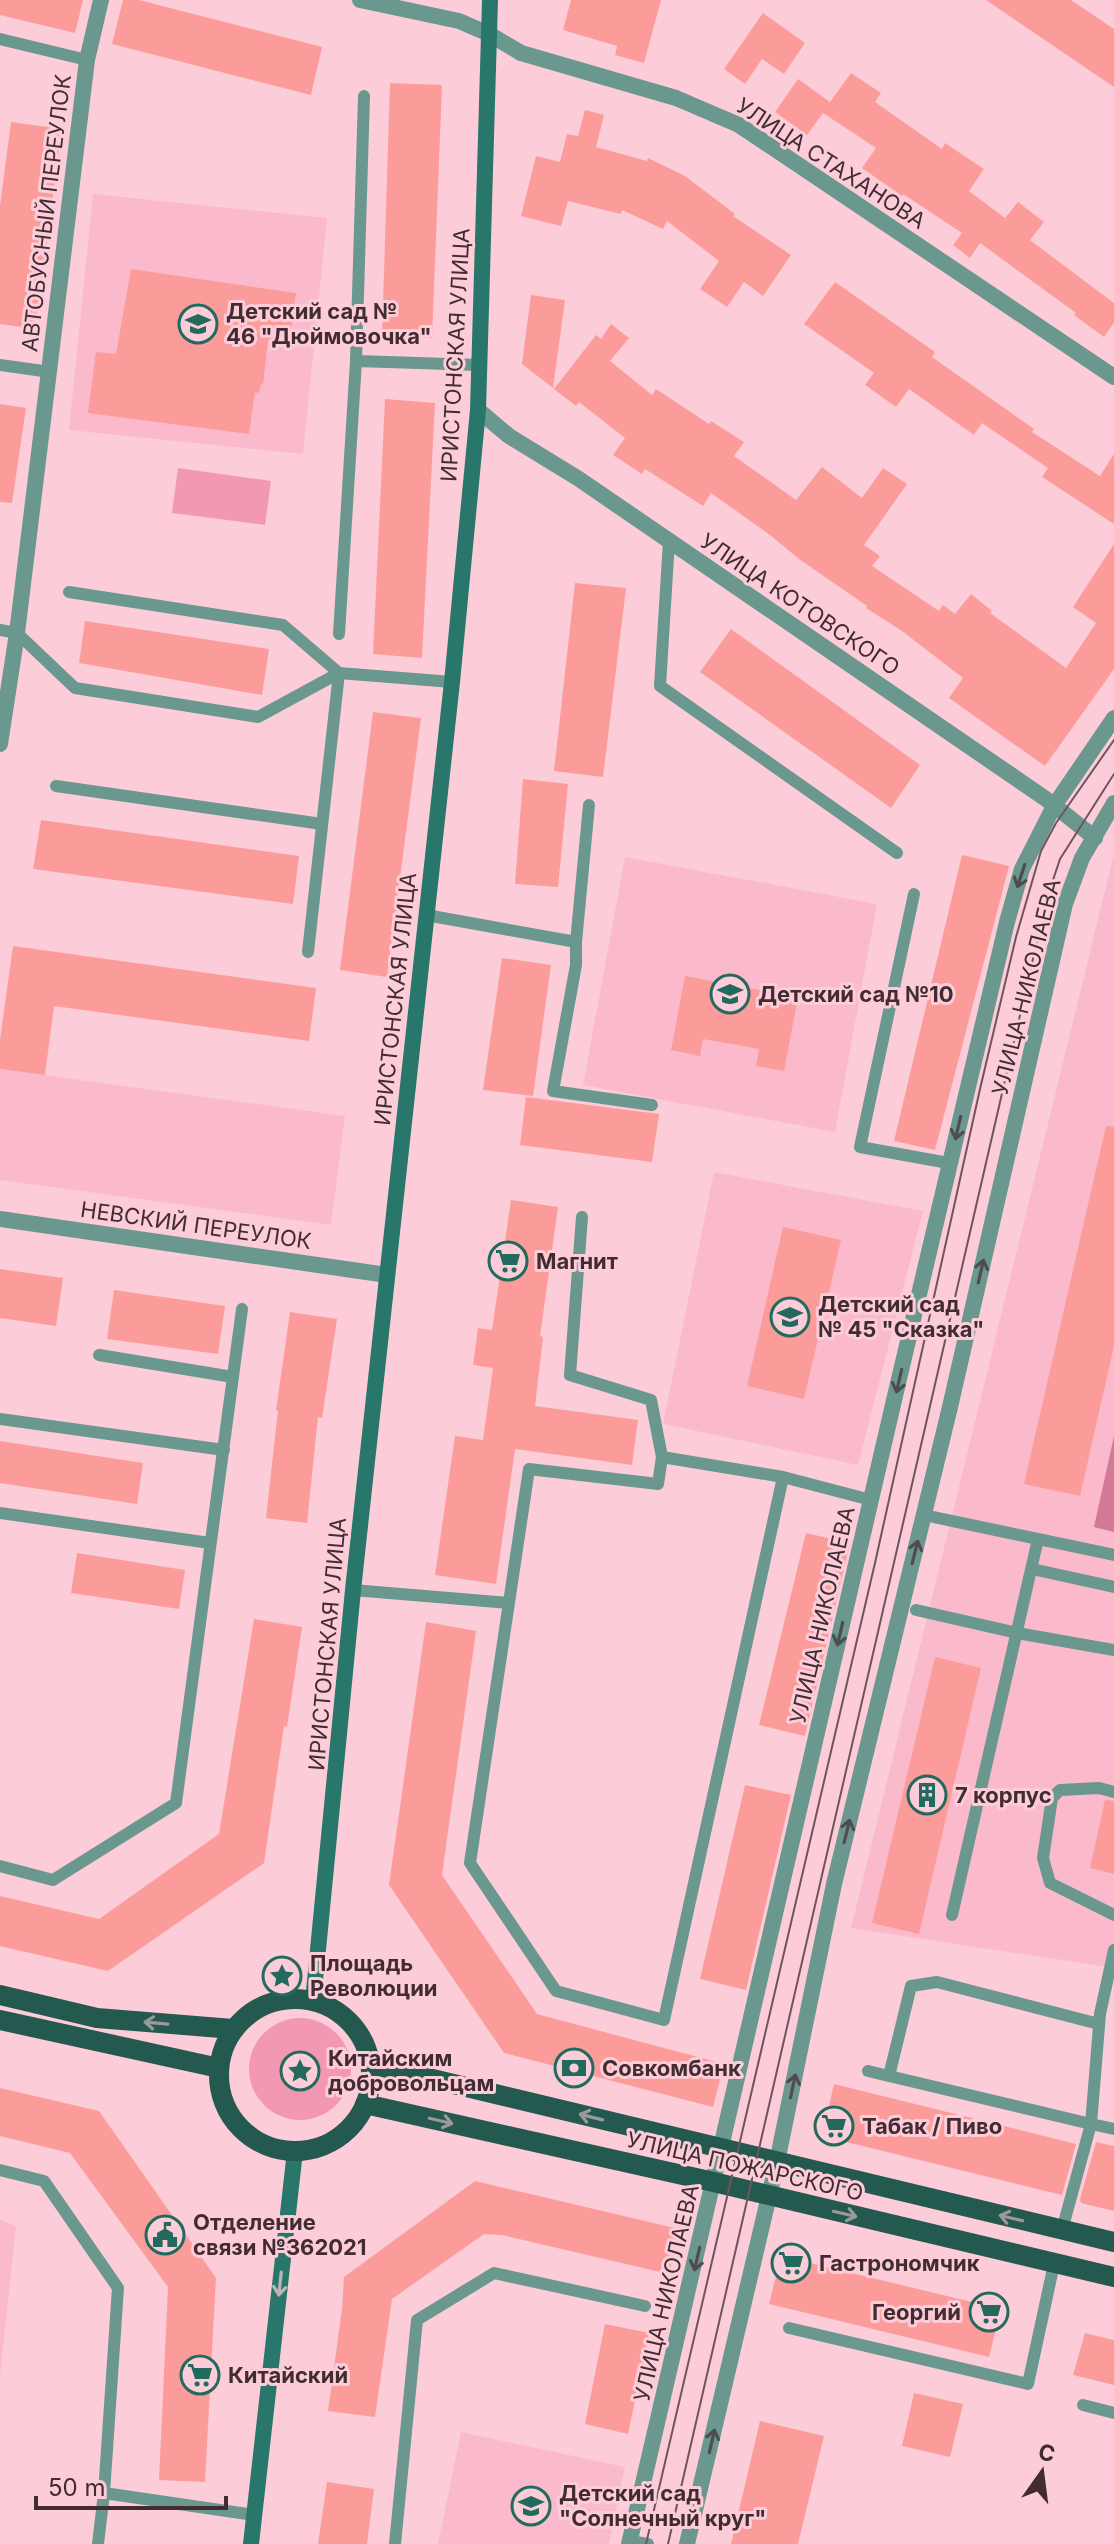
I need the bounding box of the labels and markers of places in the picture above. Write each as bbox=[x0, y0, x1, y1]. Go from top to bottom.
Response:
place label: Детский сад № 46 "Дюймовочка" bbox=[226, 298, 432, 349]
school or university icon: Детский сад № 46 "Дюймовочка" bbox=[177, 303, 219, 345]
school or university icon: Детский сад №10 bbox=[709, 973, 751, 1015]
place label: Детский сад №10 bbox=[758, 981, 954, 1007]
supermarket icon: Магнит bbox=[487, 1240, 529, 1282]
place label: Магнит bbox=[536, 1248, 618, 1274]
place label: Детский сад № 45 "Сказка" bbox=[818, 1291, 984, 1342]
school or university icon: Детский сад № 45 "Сказка" bbox=[769, 1296, 811, 1338]
building icon: 7 корпус bbox=[906, 1774, 948, 1816]
place label: 7 корпус bbox=[955, 1782, 1052, 1808]
place label: Площадь Революции bbox=[310, 1950, 438, 2001]
place icon: Площадь Революции bbox=[261, 1955, 303, 1997]
place label: Китайским добровольцам bbox=[328, 2045, 494, 2096]
bank icon: Совкомбанк bbox=[553, 2047, 595, 2089]
place icon: Китайским добровольцам bbox=[279, 2050, 321, 2092]
place label: Совкомбанк bbox=[602, 2055, 741, 2081]
supermarket icon: Табак / Пиво bbox=[813, 2105, 855, 2147]
place label: Табак / Пиво bbox=[862, 2113, 1002, 2139]
place label: Отделение связи №362021 bbox=[193, 2209, 366, 2260]
public building icon: Отделение связи №362021 bbox=[144, 2214, 186, 2256]
supermarket icon: Гастрономчик bbox=[770, 2242, 812, 2284]
place label: Гастрономчик bbox=[819, 2250, 980, 2276]
supermarket icon: Георгий bbox=[968, 2291, 1010, 2333]
place label: Георгий bbox=[872, 2299, 961, 2325]
supermarket icon: Китайский bbox=[179, 2354, 221, 2396]
place label: Китайский bbox=[228, 2362, 348, 2388]
place label: Детский сад "Солнечный круг" bbox=[559, 2480, 766, 2531]
school or university icon: Детский сад "Солнечный круг" bbox=[510, 2485, 552, 2527]

